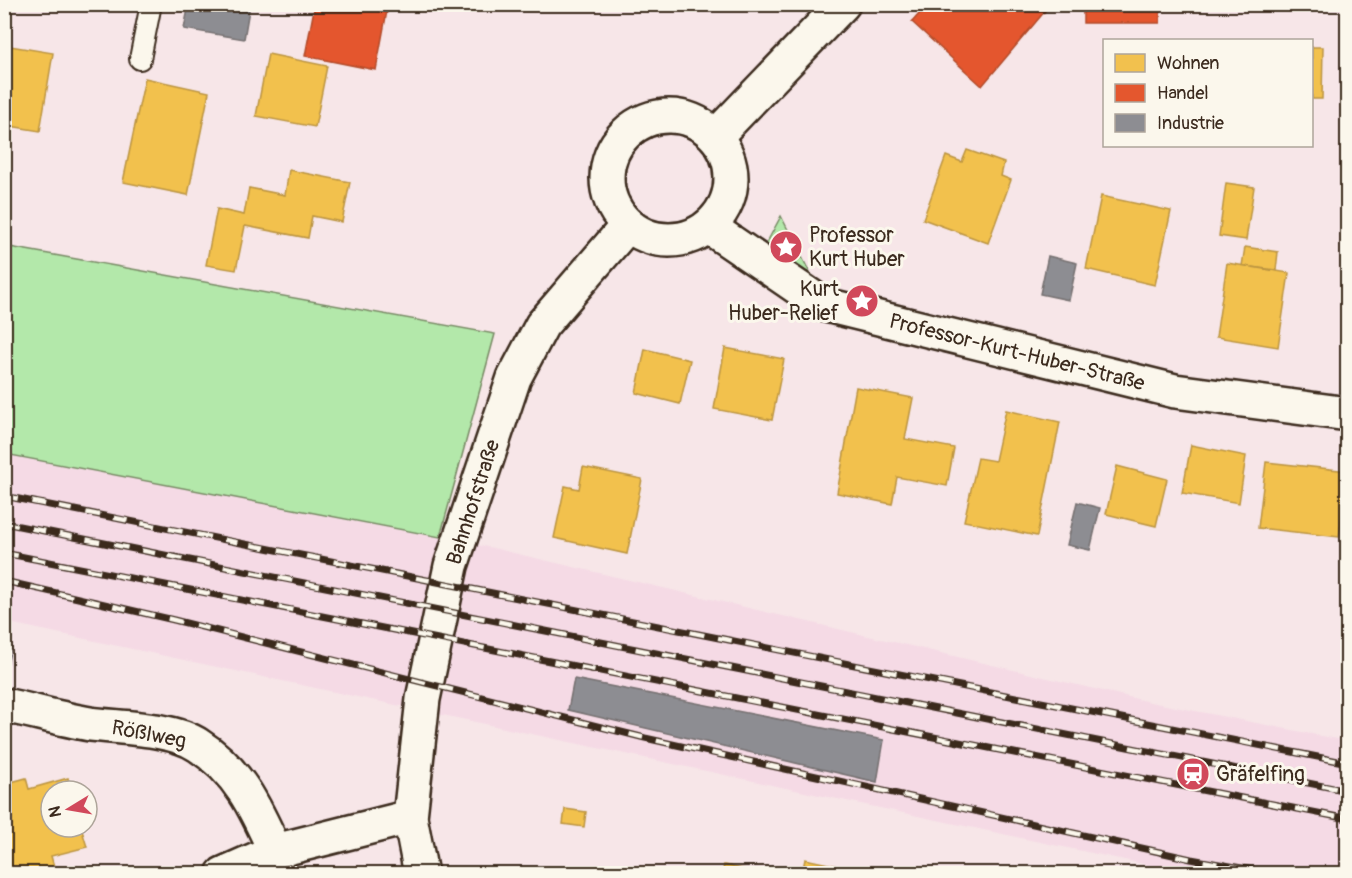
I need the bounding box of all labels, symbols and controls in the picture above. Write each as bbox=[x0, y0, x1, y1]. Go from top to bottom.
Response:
legend bbox=[1103, 39, 1313, 147]
text: Wohnen bbox=[1157, 52, 1219, 75]
text: Handel bbox=[1157, 82, 1209, 105]
text: Industrie bbox=[1157, 112, 1224, 135]
place label: Professor Kurt Huber bbox=[809, 222, 905, 273]
place icon: Professor Kurt Huber bbox=[768, 229, 804, 265]
place label: Kurt Huber-Relief bbox=[728, 276, 840, 327]
place icon: Kurt Huber-Relief bbox=[844, 283, 880, 319]
street label: Professor-Kurt-Huber-Straße bbox=[886, 308, 1148, 397]
street label: Bahnhofstraße bbox=[441, 436, 507, 568]
street label: Rößlweg bbox=[109, 714, 188, 755]
station icon: Gräfelfing bbox=[1175, 756, 1211, 792]
place label: Gräfelfing bbox=[1216, 761, 1305, 788]
north arrow bbox=[39, 779, 99, 839]
text: N bbox=[44, 804, 66, 819]

